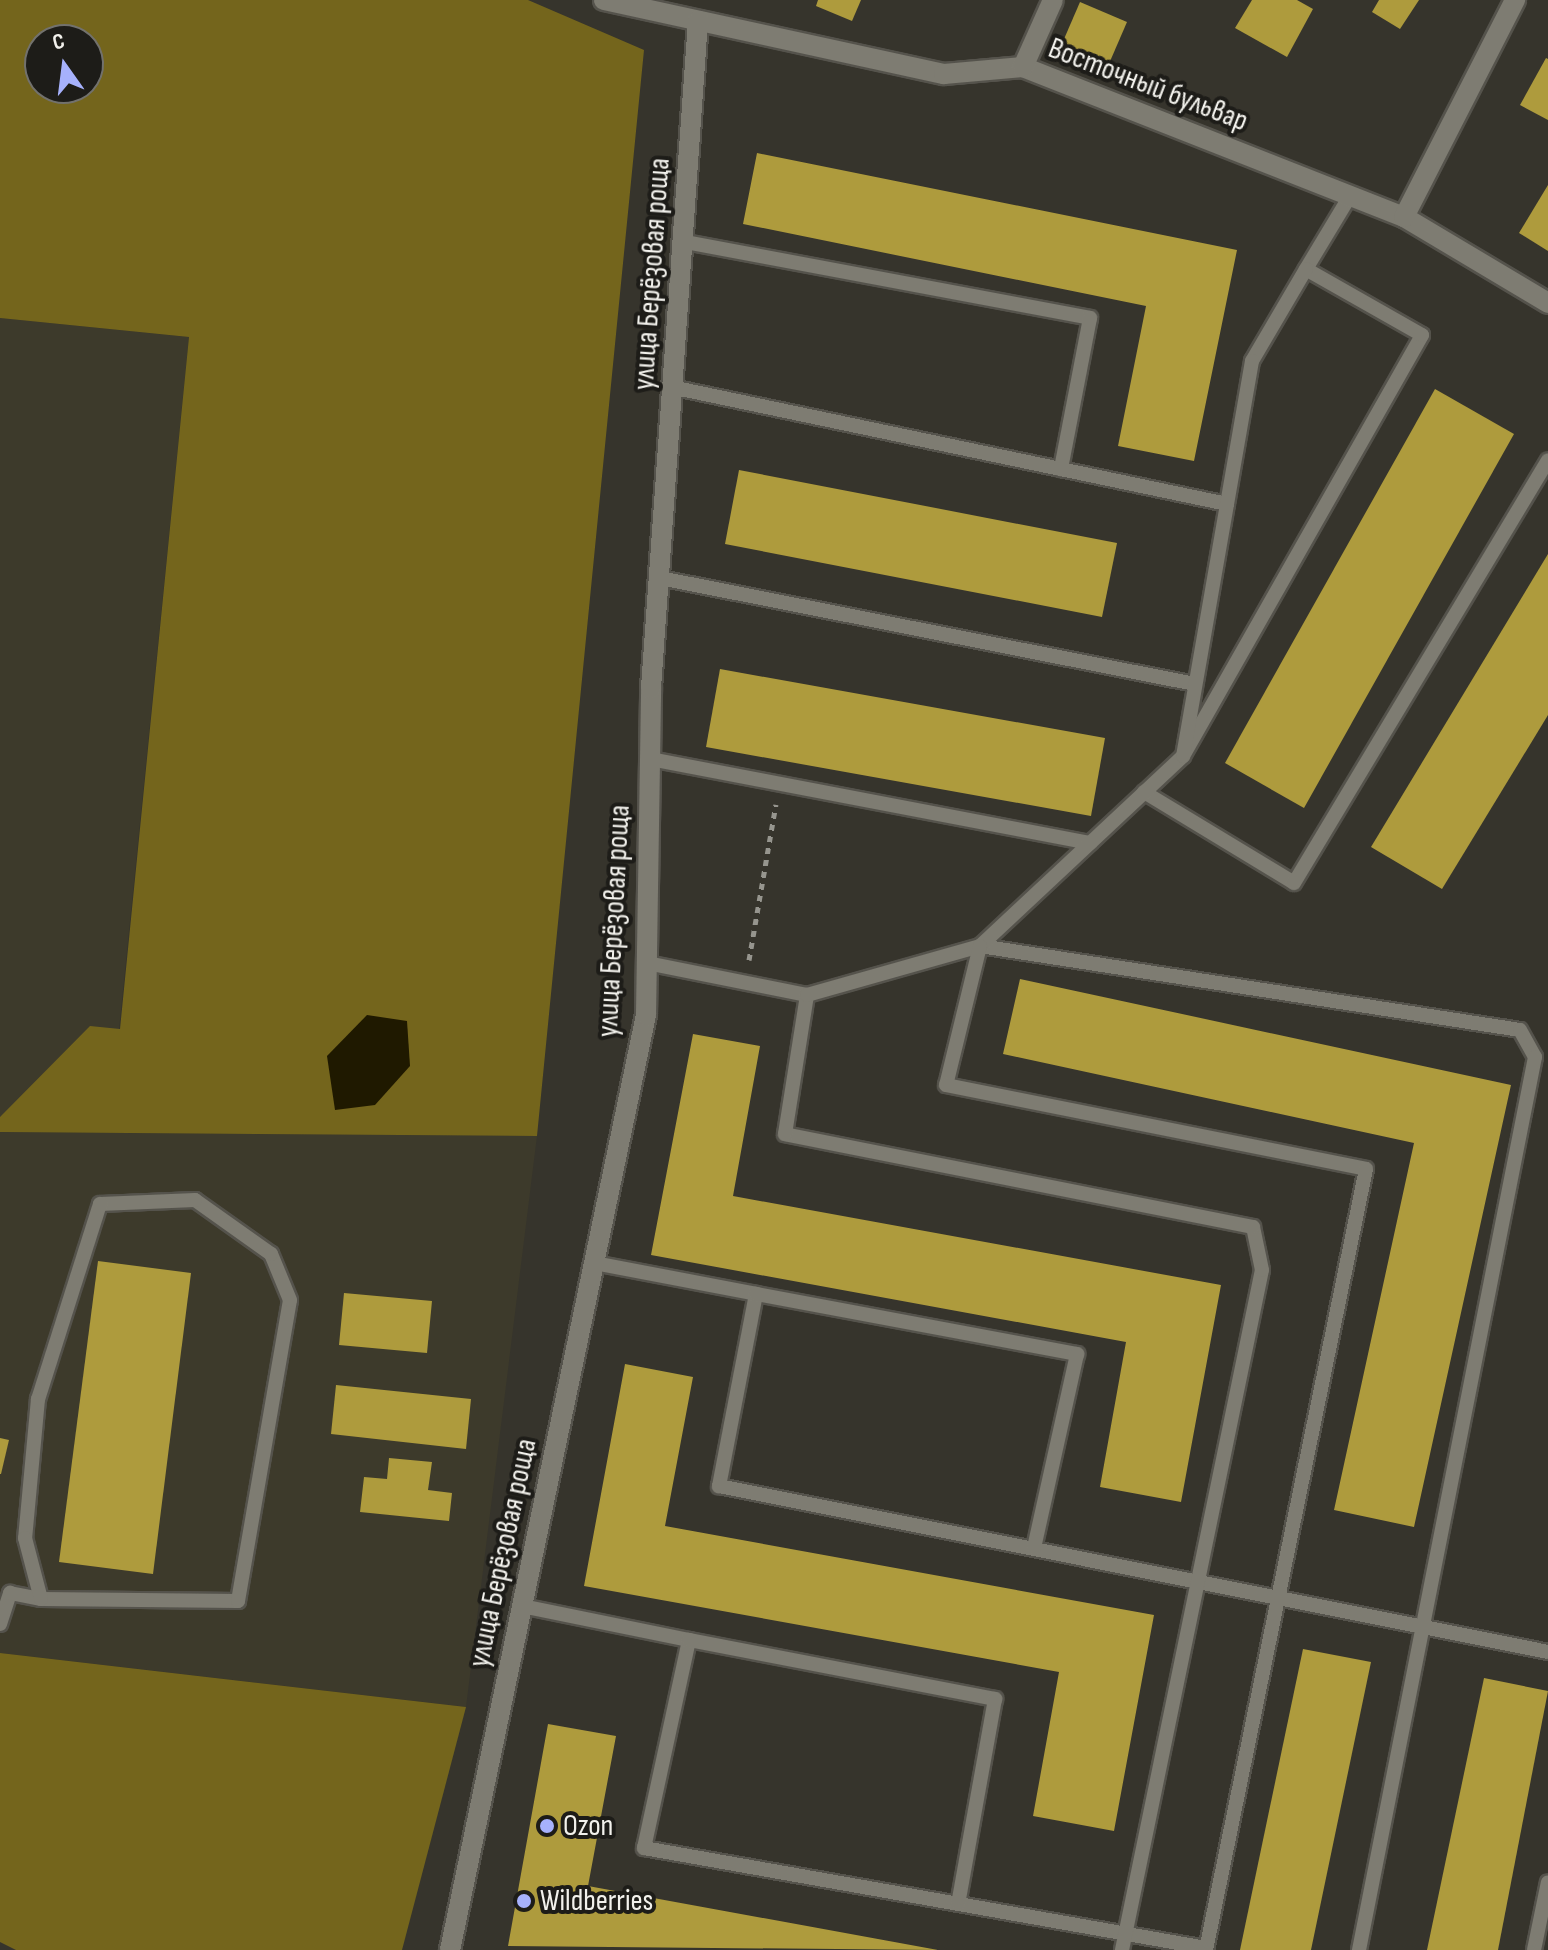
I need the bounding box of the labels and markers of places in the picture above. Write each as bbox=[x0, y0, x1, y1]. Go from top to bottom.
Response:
place label: Ozon bbox=[563, 1808, 613, 1844]
marker: Ozon bbox=[538, 1817, 556, 1835]
place label: Wildberries bbox=[540, 1883, 653, 1919]
marker: Wildberries bbox=[515, 1892, 533, 1910]

